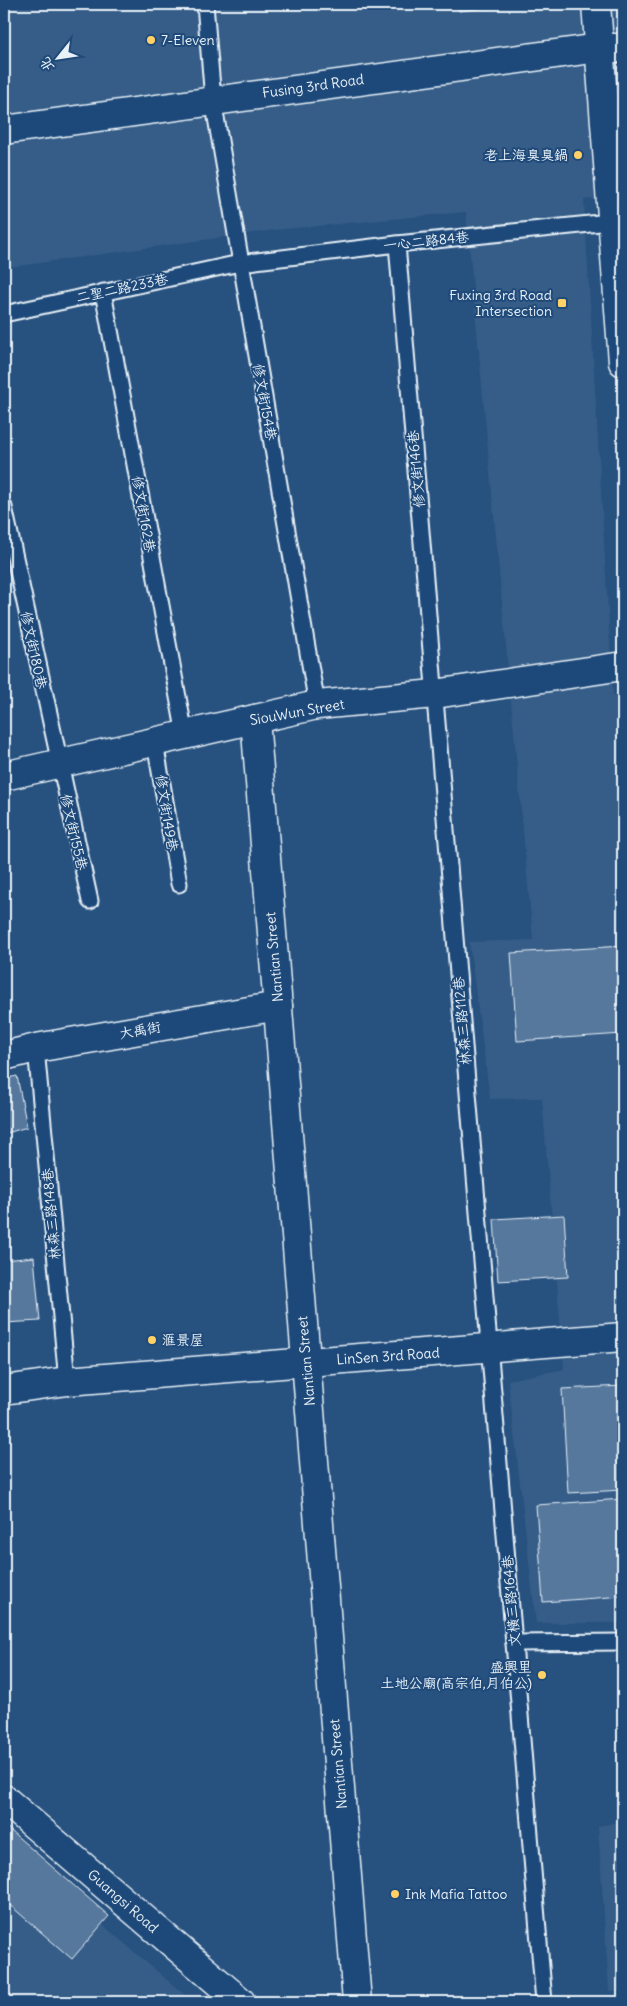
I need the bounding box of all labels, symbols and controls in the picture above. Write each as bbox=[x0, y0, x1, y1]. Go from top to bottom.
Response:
place label: 7-Eleven bbox=[161, 31, 215, 49]
north arrow bbox=[32, 32, 82, 82]
marker: 7-Eleven bbox=[145, 34, 157, 46]
text: 北 bbox=[35, 54, 58, 75]
street label: Fusing 3rd Road bbox=[261, 70, 365, 102]
place label: 老上海臭臭鍋 bbox=[484, 146, 568, 164]
marker: 老上海臭臭鍋 bbox=[572, 149, 584, 161]
street label: 一心二路84巷 bbox=[382, 227, 471, 254]
street label: 二聖二路233巷 bbox=[74, 269, 171, 307]
place label: Fuxing 3rd Road Intersection bbox=[449, 286, 552, 320]
marker: Fuxing 3rd Road Intersection bbox=[556, 297, 568, 309]
street label: 修文街154巷 bbox=[249, 362, 281, 443]
street label: 修文街146巷 bbox=[404, 429, 428, 509]
street label: 修文街162巷 bbox=[128, 474, 160, 555]
street label: 修文街180巷 bbox=[17, 610, 51, 691]
street label: SiouWun Street bbox=[248, 695, 346, 729]
street label: 修文街149巷 bbox=[152, 773, 182, 854]
street label: 修文街155巷 bbox=[56, 792, 92, 873]
street label: Nantian Street bbox=[261, 911, 287, 1003]
street label: 林森三路112巷 bbox=[449, 975, 475, 1066]
street label: 大禹街 bbox=[118, 1017, 162, 1043]
street label: 林森三路148巷 bbox=[38, 1167, 64, 1260]
street label: Nantian Street bbox=[293, 1315, 319, 1407]
place label: 滙景屋 bbox=[162, 1331, 204, 1349]
marker: 滙景屋 bbox=[146, 1334, 158, 1346]
street label: LinSen 3rd Road bbox=[336, 1343, 440, 1369]
street label: 文橫三路164巷 bbox=[498, 1554, 524, 1647]
place label: 盛興里 土地公廟(高宗伯,月伯公) bbox=[381, 1658, 532, 1692]
marker: 盛興里 土地公廟(高宗伯,月伯公) bbox=[536, 1669, 548, 1681]
street label: Nantian Street bbox=[325, 1718, 351, 1810]
street label: Guangsi Road bbox=[84, 1865, 162, 1937]
place label: Ink Mafia Tattoo bbox=[405, 1885, 508, 1903]
marker: Ink Mafia Tattoo bbox=[389, 1888, 401, 1900]

